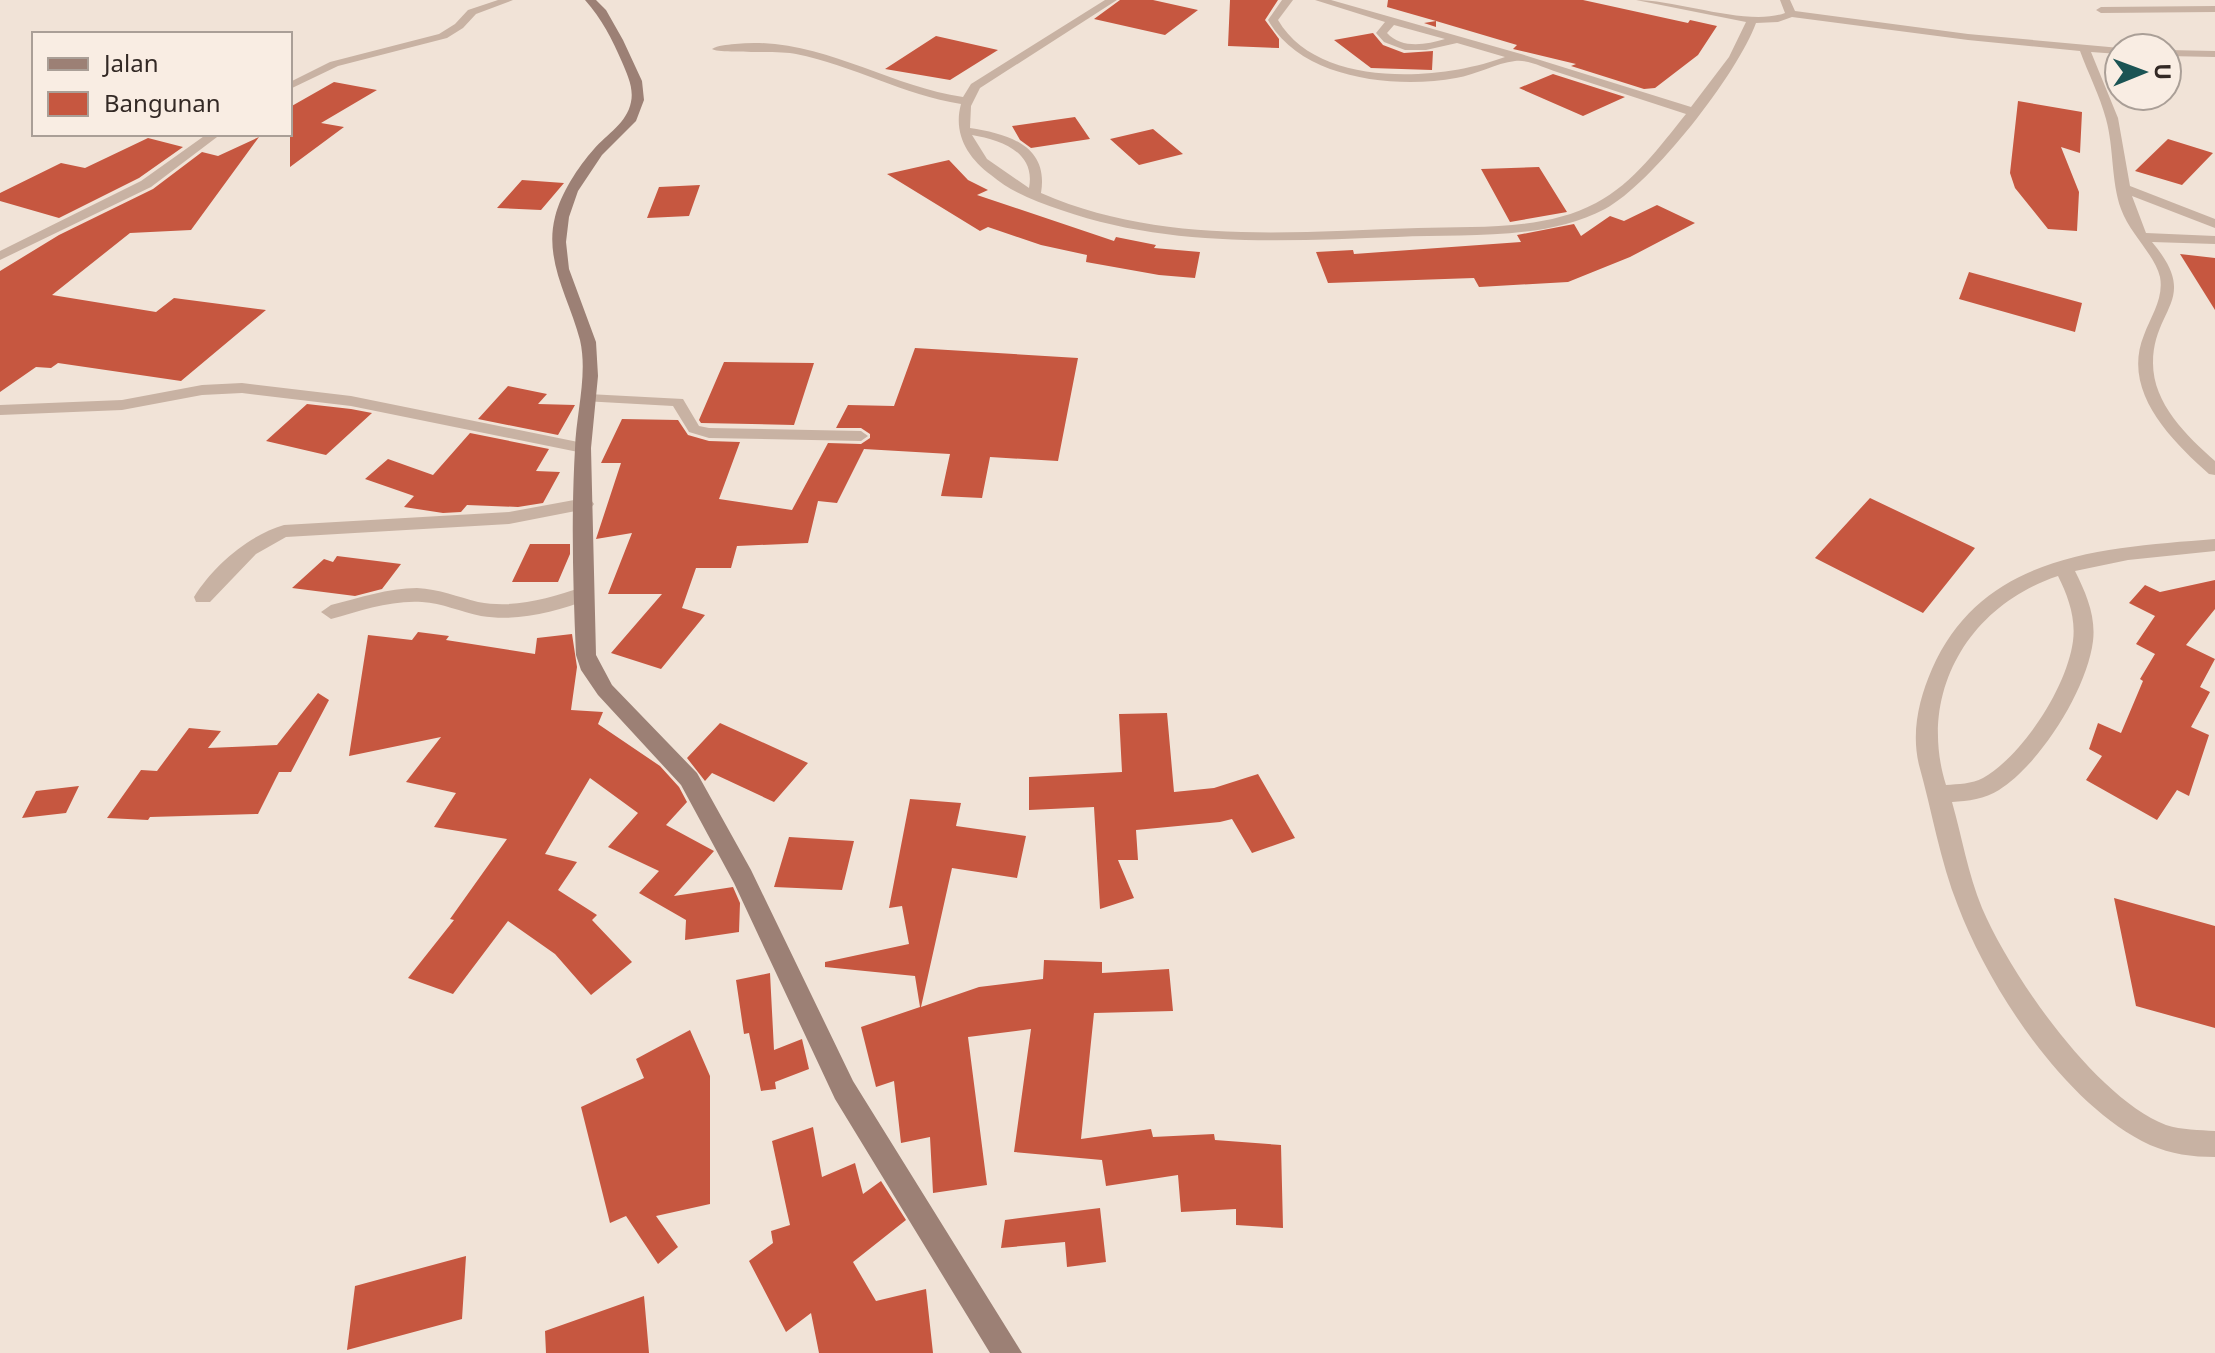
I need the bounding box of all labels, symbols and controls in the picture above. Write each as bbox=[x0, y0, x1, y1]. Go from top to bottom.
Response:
legend bbox=[32, 32, 292, 136]
north arrow bbox=[2103, 32, 2183, 112]
text: Jalan bbox=[102, 46, 159, 79]
text: U bbox=[2149, 63, 2179, 80]
text: Bangunan bbox=[104, 86, 221, 119]

